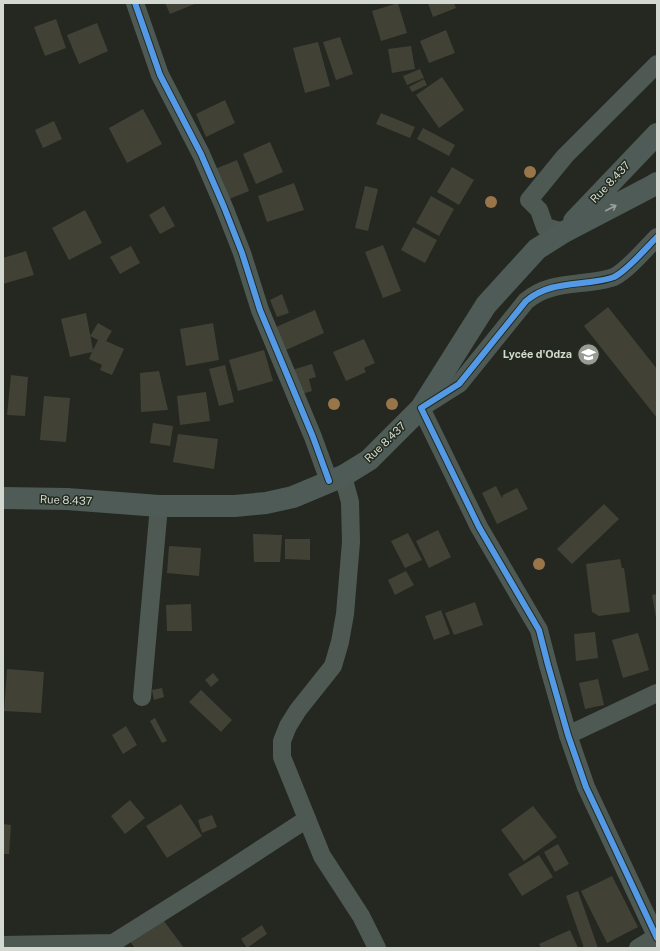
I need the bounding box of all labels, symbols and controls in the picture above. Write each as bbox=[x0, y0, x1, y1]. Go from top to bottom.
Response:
street label: Rue 8.437 bbox=[588, 158, 633, 205]
one-way arrow bbox=[605, 203, 617, 211]
school or university icon: Lycée d'Odza bbox=[575, 341, 601, 367]
place label: Lycée d'Odza bbox=[503, 348, 572, 360]
street label: Rue 8.437 bbox=[362, 419, 408, 464]
street label: Rue 8.437 bbox=[40, 493, 93, 507]

